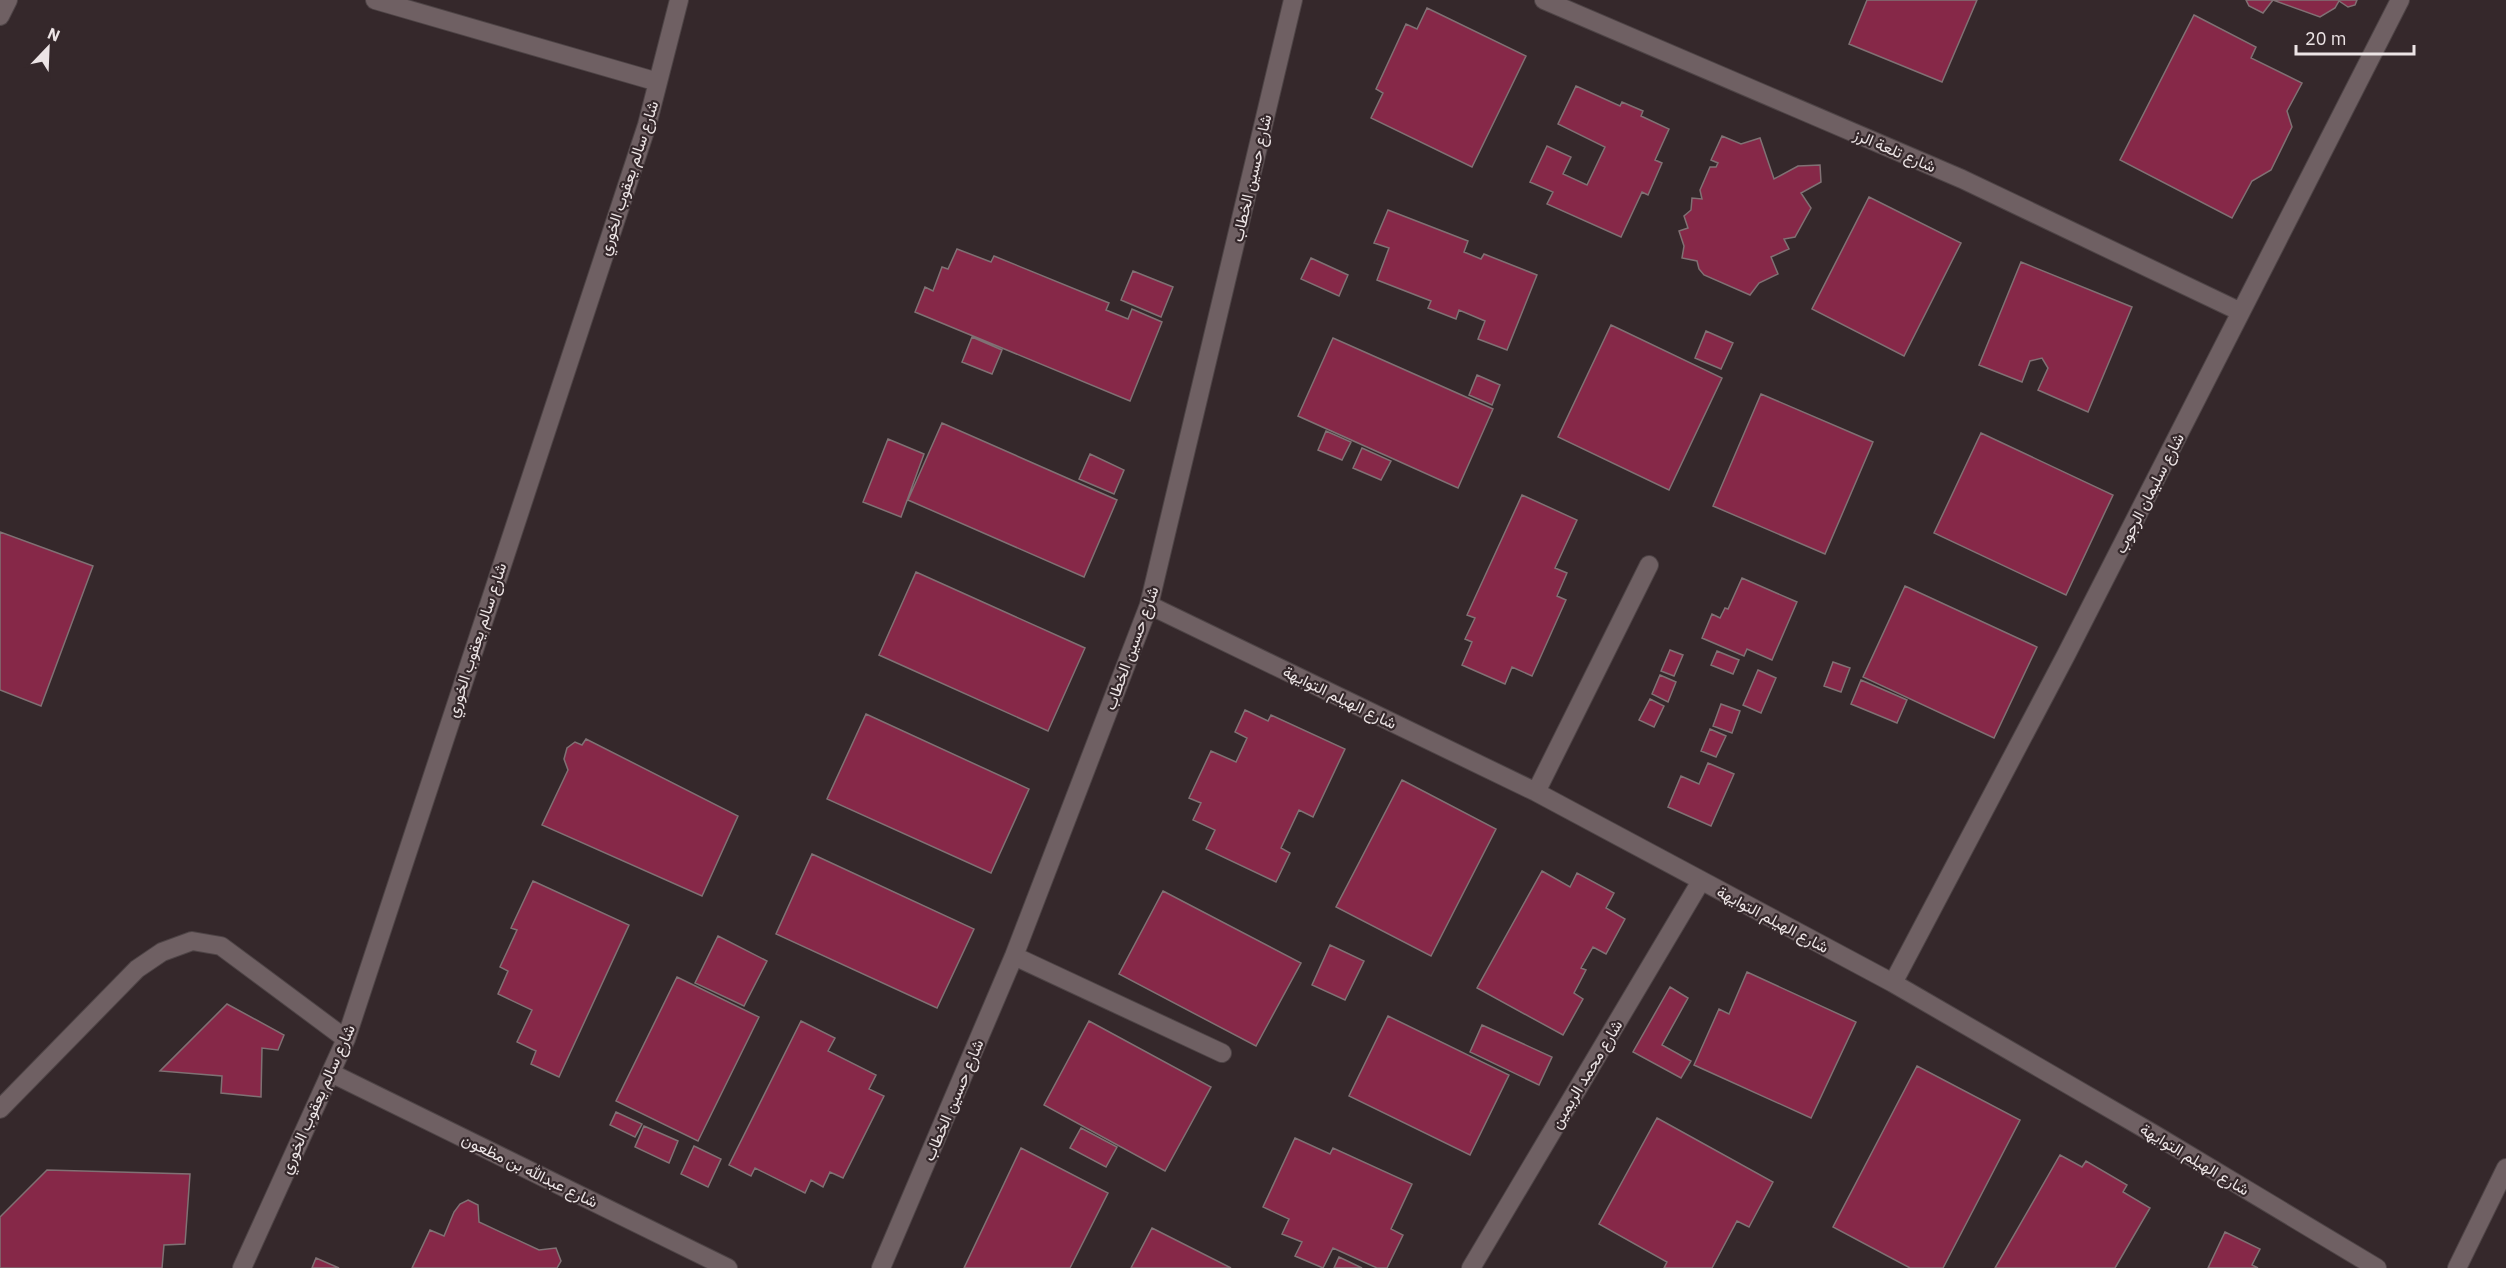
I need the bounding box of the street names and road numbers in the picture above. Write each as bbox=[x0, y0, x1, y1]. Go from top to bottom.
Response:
street label: شارع سالم يعقوب الخوري bbox=[594, 98, 666, 259]
street label: شارع حسين الخطاب bbox=[1227, 112, 1277, 244]
street label: شارع تلعة الرز bbox=[1849, 123, 1939, 178]
street label: شارع سليمان الرجوب bbox=[2110, 429, 2190, 557]
street label: شارع سالم يعقوب الخوري bbox=[442, 560, 514, 721]
street label: شارع حسين الخطاب bbox=[1099, 583, 1165, 713]
street label: شارع الهيلم التوايهة bbox=[1279, 661, 1400, 735]
street label: شارع الهيلم التوايهة bbox=[1713, 881, 1832, 959]
street label: شارع محمد الريمين bbox=[1546, 1016, 1628, 1133]
street label: شارع سالم يعقوب الخوري bbox=[275, 1021, 363, 1178]
street label: شارع حسين الخطاب bbox=[918, 1036, 989, 1165]
street label: شارع الهيلم التوايهة bbox=[2136, 1118, 2253, 1201]
street label: شارع عبدالله بن مظعون bbox=[458, 1128, 601, 1213]

